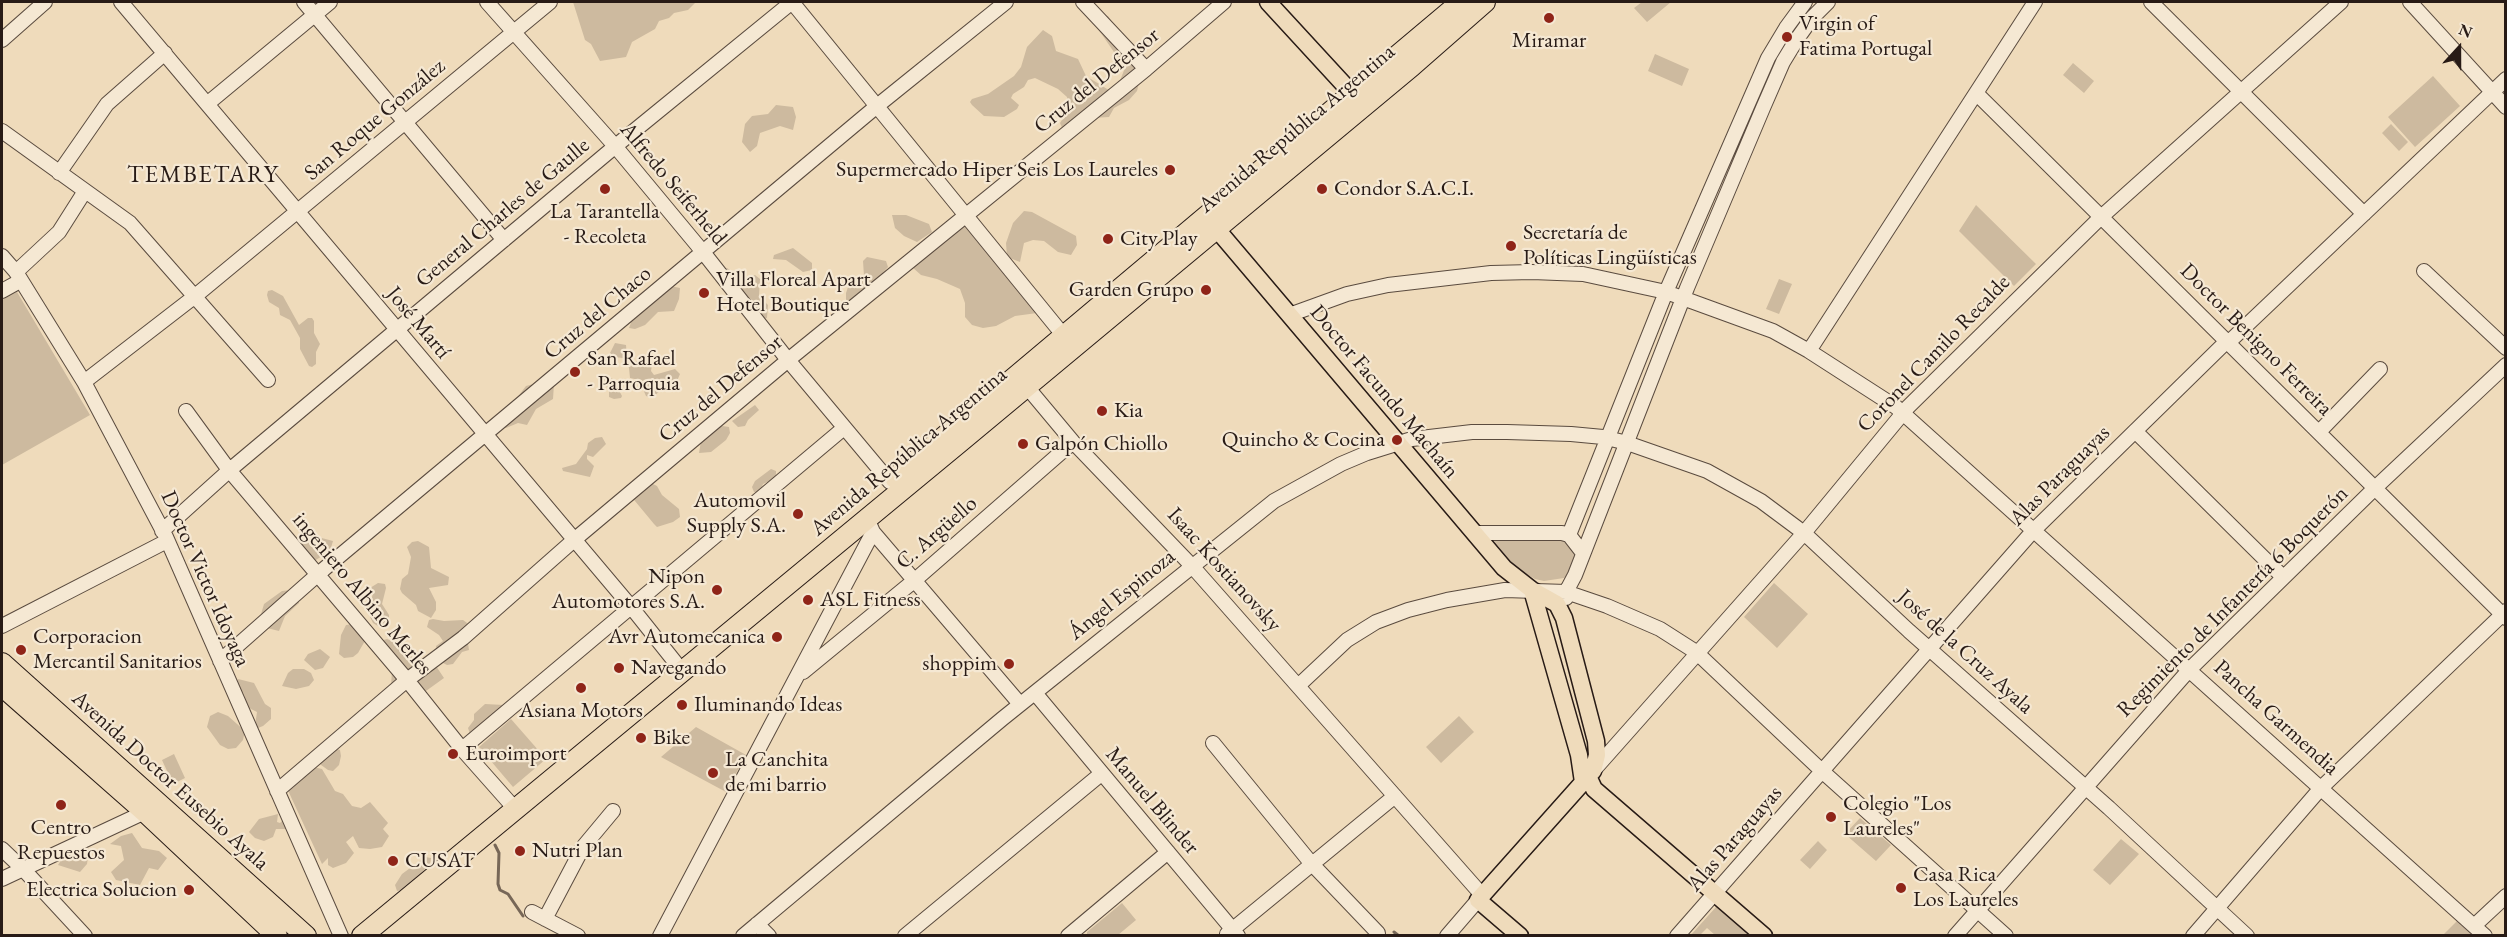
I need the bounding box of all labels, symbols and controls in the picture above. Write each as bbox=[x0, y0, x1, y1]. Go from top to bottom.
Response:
marker: Miramar bbox=[1542, 11, 1556, 25]
place label: Virgin of Fatima Portugal bbox=[1799, 11, 1932, 62]
north arrow bbox=[2429, 18, 2489, 78]
text: N bbox=[2456, 19, 2475, 43]
street label: Cruz del Defensor bbox=[1029, 22, 1165, 140]
place label: Miramar bbox=[1512, 28, 1586, 54]
marker: Virgin of Fatima Portugal bbox=[1780, 30, 1794, 44]
street label: Avenida República Argentina bbox=[1193, 39, 1401, 219]
street label: San Roque González bbox=[299, 54, 451, 186]
street label: Alfredo Seiferheld bbox=[614, 117, 732, 251]
street label: General Charles de Gaulle bbox=[411, 133, 595, 293]
place label: Supermercado Hiper Seis Los Laureles bbox=[836, 157, 1158, 183]
district label: TEMBETARY bbox=[127, 161, 279, 189]
marker: Supermercado Hiper Seis Los Laureles bbox=[1163, 163, 1177, 177]
place label: Condor S.A.C.I. bbox=[1334, 176, 1474, 202]
marker: La Tarantella - Recoleta bbox=[598, 182, 612, 196]
marker: Condor S.A.C.I. bbox=[1315, 182, 1329, 196]
place label: La Tarantella - Recoleta bbox=[550, 199, 660, 250]
place label: Secretaría de Políticas Lingüísticas bbox=[1523, 220, 1697, 272]
place label: City Play bbox=[1120, 226, 1198, 252]
marker: City Play bbox=[1101, 232, 1115, 246]
marker: Secretaría de Políticas Lingüísticas bbox=[1504, 239, 1518, 253]
street label: Doctor Benigno Ferreira bbox=[2174, 258, 2338, 422]
street label: Cruz del Chaco bbox=[539, 261, 657, 365]
place label: Villa Floreal Apart Hotel Boutique bbox=[716, 267, 871, 318]
street label: Coronel Camilo Recalde bbox=[1852, 270, 2016, 438]
place label: Garden Grupo bbox=[1069, 277, 1194, 303]
street label: José Martí bbox=[380, 281, 456, 365]
marker: Garden Grupo bbox=[1199, 283, 1213, 297]
marker: Villa Floreal Apart Hotel Boutique bbox=[697, 286, 711, 300]
street label: Doctor Facundo Machaín bbox=[1304, 300, 1464, 484]
street label: Cruz del Defensor bbox=[654, 329, 788, 449]
place label: San Rafael - Parroquia bbox=[587, 346, 680, 398]
street label: Avenida República Argentina bbox=[805, 362, 1013, 542]
marker: San Rafael - Parroquia bbox=[568, 365, 582, 379]
place label: Kia bbox=[1114, 398, 1143, 424]
marker: Kia bbox=[1095, 404, 1109, 418]
street label: Alas Paraguayas bbox=[2004, 420, 2116, 532]
place label: Quincho & Cocina bbox=[1222, 427, 1385, 453]
place label: Galpón Chiollo bbox=[1035, 431, 1168, 457]
marker: Quincho & Cocina bbox=[1390, 433, 1404, 447]
marker: Galpón Chiollo bbox=[1016, 437, 1030, 451]
street label: Regimiento de Infantería 6 Boquerón bbox=[2112, 481, 2354, 723]
street label: Doctor Victor Idoyaga bbox=[154, 487, 256, 671]
place label: Automovil Supply S.A. bbox=[687, 488, 786, 540]
street label: C. Argüello bbox=[891, 491, 983, 575]
street label: Isaac Kostianovsky bbox=[1161, 502, 1287, 638]
street label: ingeniero Albino Merles bbox=[286, 507, 438, 681]
marker: Automovil Supply S.A. bbox=[791, 507, 805, 521]
street label: Ángel Espinoza bbox=[1063, 544, 1181, 646]
place label: Nipon Automotores S.A. bbox=[552, 564, 705, 616]
marker: Nipon Automotores S.A. bbox=[710, 583, 724, 597]
street label: José de la Cruz Ayala bbox=[1891, 584, 2039, 720]
place label: ASL Fitness bbox=[820, 587, 921, 613]
marker: ASL Fitness bbox=[801, 593, 815, 607]
place label: Corporacion Mercantil Sanitarios bbox=[33, 624, 202, 676]
place label: Avr Automecanica bbox=[608, 624, 765, 650]
marker: Avr Automecanica bbox=[770, 630, 784, 644]
marker: Corporacion Mercantil Sanitarios bbox=[14, 643, 28, 657]
place label: shoppim bbox=[922, 651, 997, 677]
place label: Navegando bbox=[631, 655, 726, 681]
street label: Pancha Garmendia bbox=[2208, 655, 2344, 781]
marker: shoppim bbox=[1002, 657, 1016, 671]
marker: Navegando bbox=[612, 661, 626, 675]
marker: Asiana Motors bbox=[574, 681, 588, 695]
street label: Avenida Doctor Eusebio Ayala bbox=[66, 685, 274, 877]
place label: Iluminando Ideas bbox=[694, 692, 842, 718]
place label: Asiana Motors bbox=[519, 698, 643, 724]
marker: Iluminando Ideas bbox=[675, 698, 689, 712]
place label: Bike bbox=[653, 725, 690, 751]
marker: Bike bbox=[634, 731, 648, 745]
place label: Euroimport bbox=[465, 741, 566, 767]
street label: Manuel Blinder bbox=[1099, 742, 1205, 860]
marker: Euroimport bbox=[446, 747, 460, 761]
place label: La Canchita de mi barrio bbox=[725, 747, 828, 798]
marker: La Canchita de mi barrio bbox=[706, 766, 720, 780]
street label: Alas Paraguayas bbox=[1682, 781, 1788, 897]
place label: Colegio "Los Laureles" bbox=[1843, 791, 1951, 842]
marker: Centro Repuestos bbox=[54, 798, 68, 812]
marker: Colegio "Los Laureles" bbox=[1824, 810, 1838, 824]
place label: Centro Repuestos bbox=[17, 815, 105, 866]
place label: Nutri Plan bbox=[532, 838, 623, 864]
marker: Nutri Plan bbox=[513, 844, 527, 858]
place label: CUSAT bbox=[405, 848, 475, 874]
marker: CUSAT bbox=[386, 854, 400, 868]
place label: Casa Rica Los Laureles bbox=[1913, 862, 2018, 914]
place label: Electrica Solucion bbox=[26, 877, 177, 903]
marker: Casa Rica Los Laureles bbox=[1894, 881, 1908, 895]
marker: Electrica Solucion bbox=[182, 883, 196, 897]

